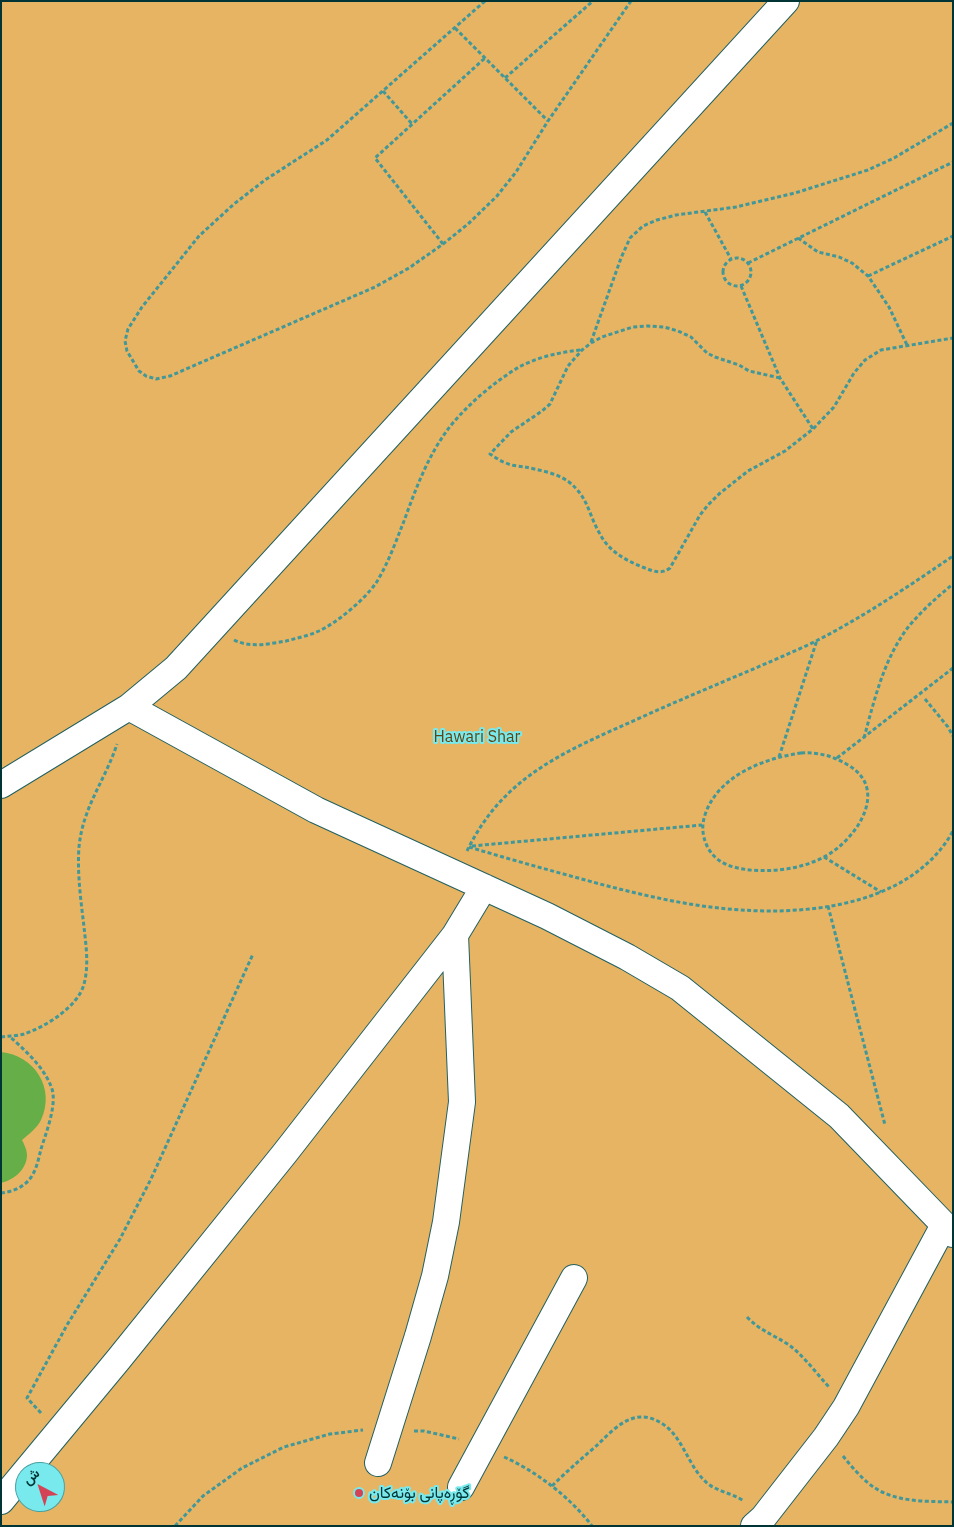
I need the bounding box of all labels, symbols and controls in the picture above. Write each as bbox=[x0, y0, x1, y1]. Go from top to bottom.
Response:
park label: Hawari Shar bbox=[434, 727, 520, 747]
north arrow bbox=[15, 1462, 65, 1512]
text: ش bbox=[19, 1464, 43, 1489]
place label: گۆڕەپانی بۆنەکان bbox=[369, 1483, 470, 1503]
marker: گۆڕەپانی بۆنەکان bbox=[353, 1487, 365, 1499]

